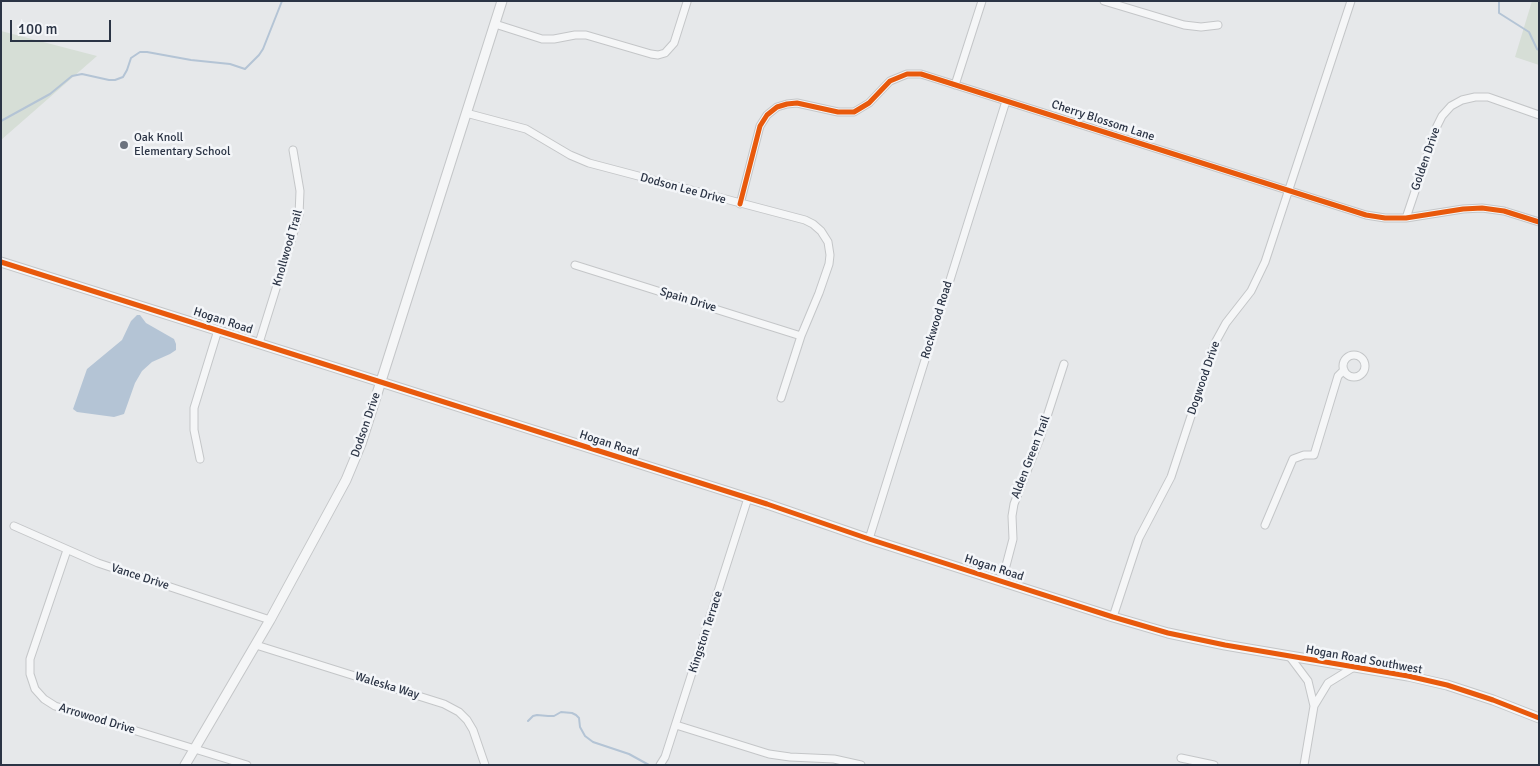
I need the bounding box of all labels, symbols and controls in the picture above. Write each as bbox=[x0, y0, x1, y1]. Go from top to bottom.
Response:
scale bar bbox=[12, 10, 114, 42]
text: 100 m bbox=[18, 20, 58, 38]
street label: Cherry Blossom Lane bbox=[1050, 97, 1156, 145]
street label: Golden Drive bbox=[1408, 126, 1444, 192]
place label: Oak Knoll Elementary School bbox=[134, 131, 230, 159]
marker: Oak Knoll Elementary School bbox=[118, 139, 130, 151]
street label: Dodson Lee Drive bbox=[638, 171, 728, 207]
street label: Knollwood Trail bbox=[270, 208, 306, 288]
street label: Rockwood Road bbox=[918, 279, 956, 361]
street label: Spain Drive bbox=[658, 285, 718, 315]
street label: Hogan Road bbox=[191, 305, 255, 337]
street label: Dogwood Drive bbox=[1185, 339, 1223, 417]
street label: Dodson Drive bbox=[348, 391, 384, 459]
street label: Alden Green Trail bbox=[1009, 413, 1053, 501]
street label: Hogan Road bbox=[577, 428, 641, 460]
street label: Hogan Road bbox=[962, 552, 1026, 584]
street label: Vance Drive bbox=[109, 561, 171, 593]
street label: Kingston Terrace bbox=[686, 589, 726, 675]
street label: Hogan Road Southwest bbox=[1305, 643, 1423, 677]
street label: Waleska Way bbox=[353, 669, 421, 703]
street label: Arrowood Drive bbox=[57, 701, 137, 737]

